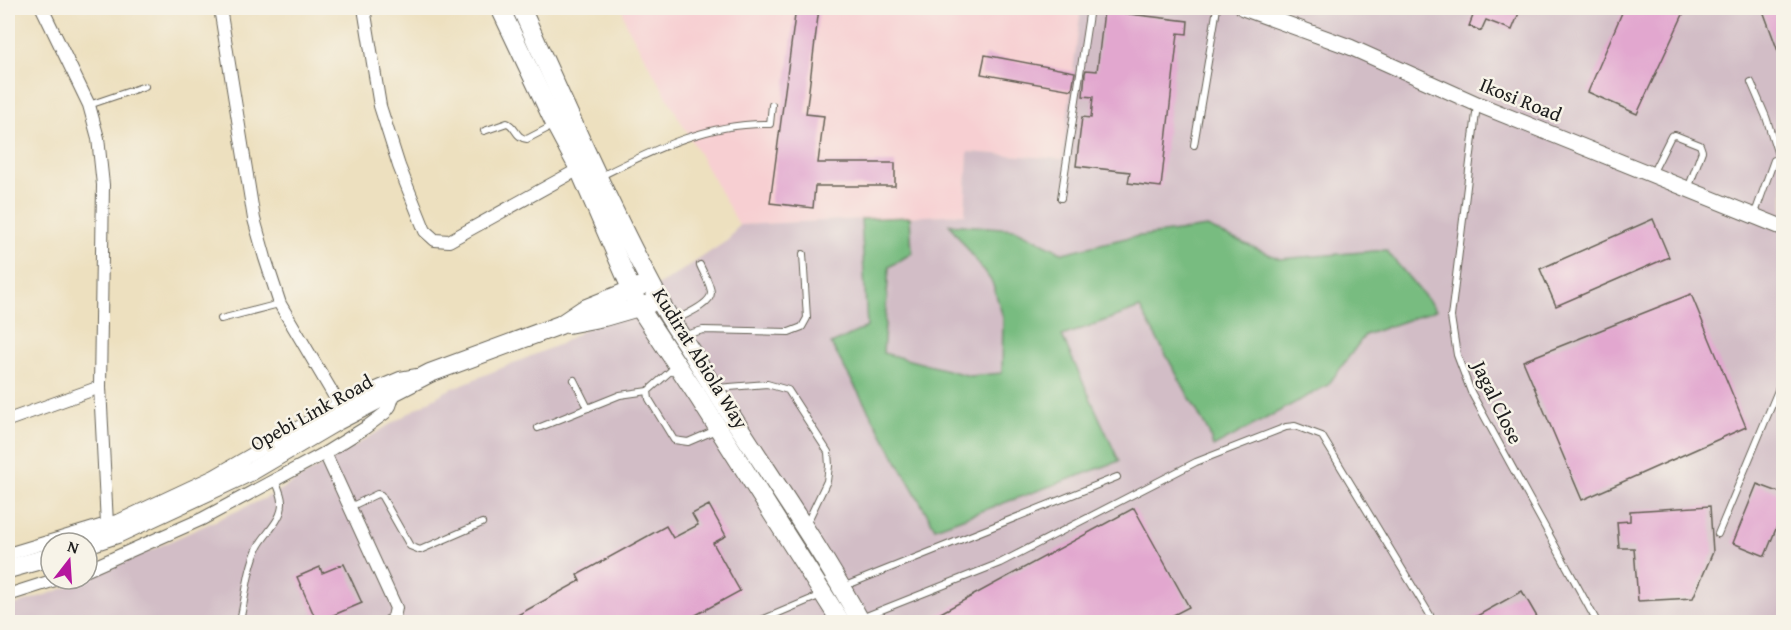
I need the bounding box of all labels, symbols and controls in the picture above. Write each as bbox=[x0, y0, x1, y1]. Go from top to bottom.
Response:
street label: Ikosi Road bbox=[1476, 69, 1567, 129]
street label: Kudirat Abiola Way bbox=[646, 282, 756, 434]
street label: Jagal Close bbox=[1464, 353, 1531, 448]
street label: Opebi Link Road bbox=[245, 366, 378, 458]
north arrow bbox=[39, 531, 99, 591]
text: N bbox=[65, 534, 82, 560]

